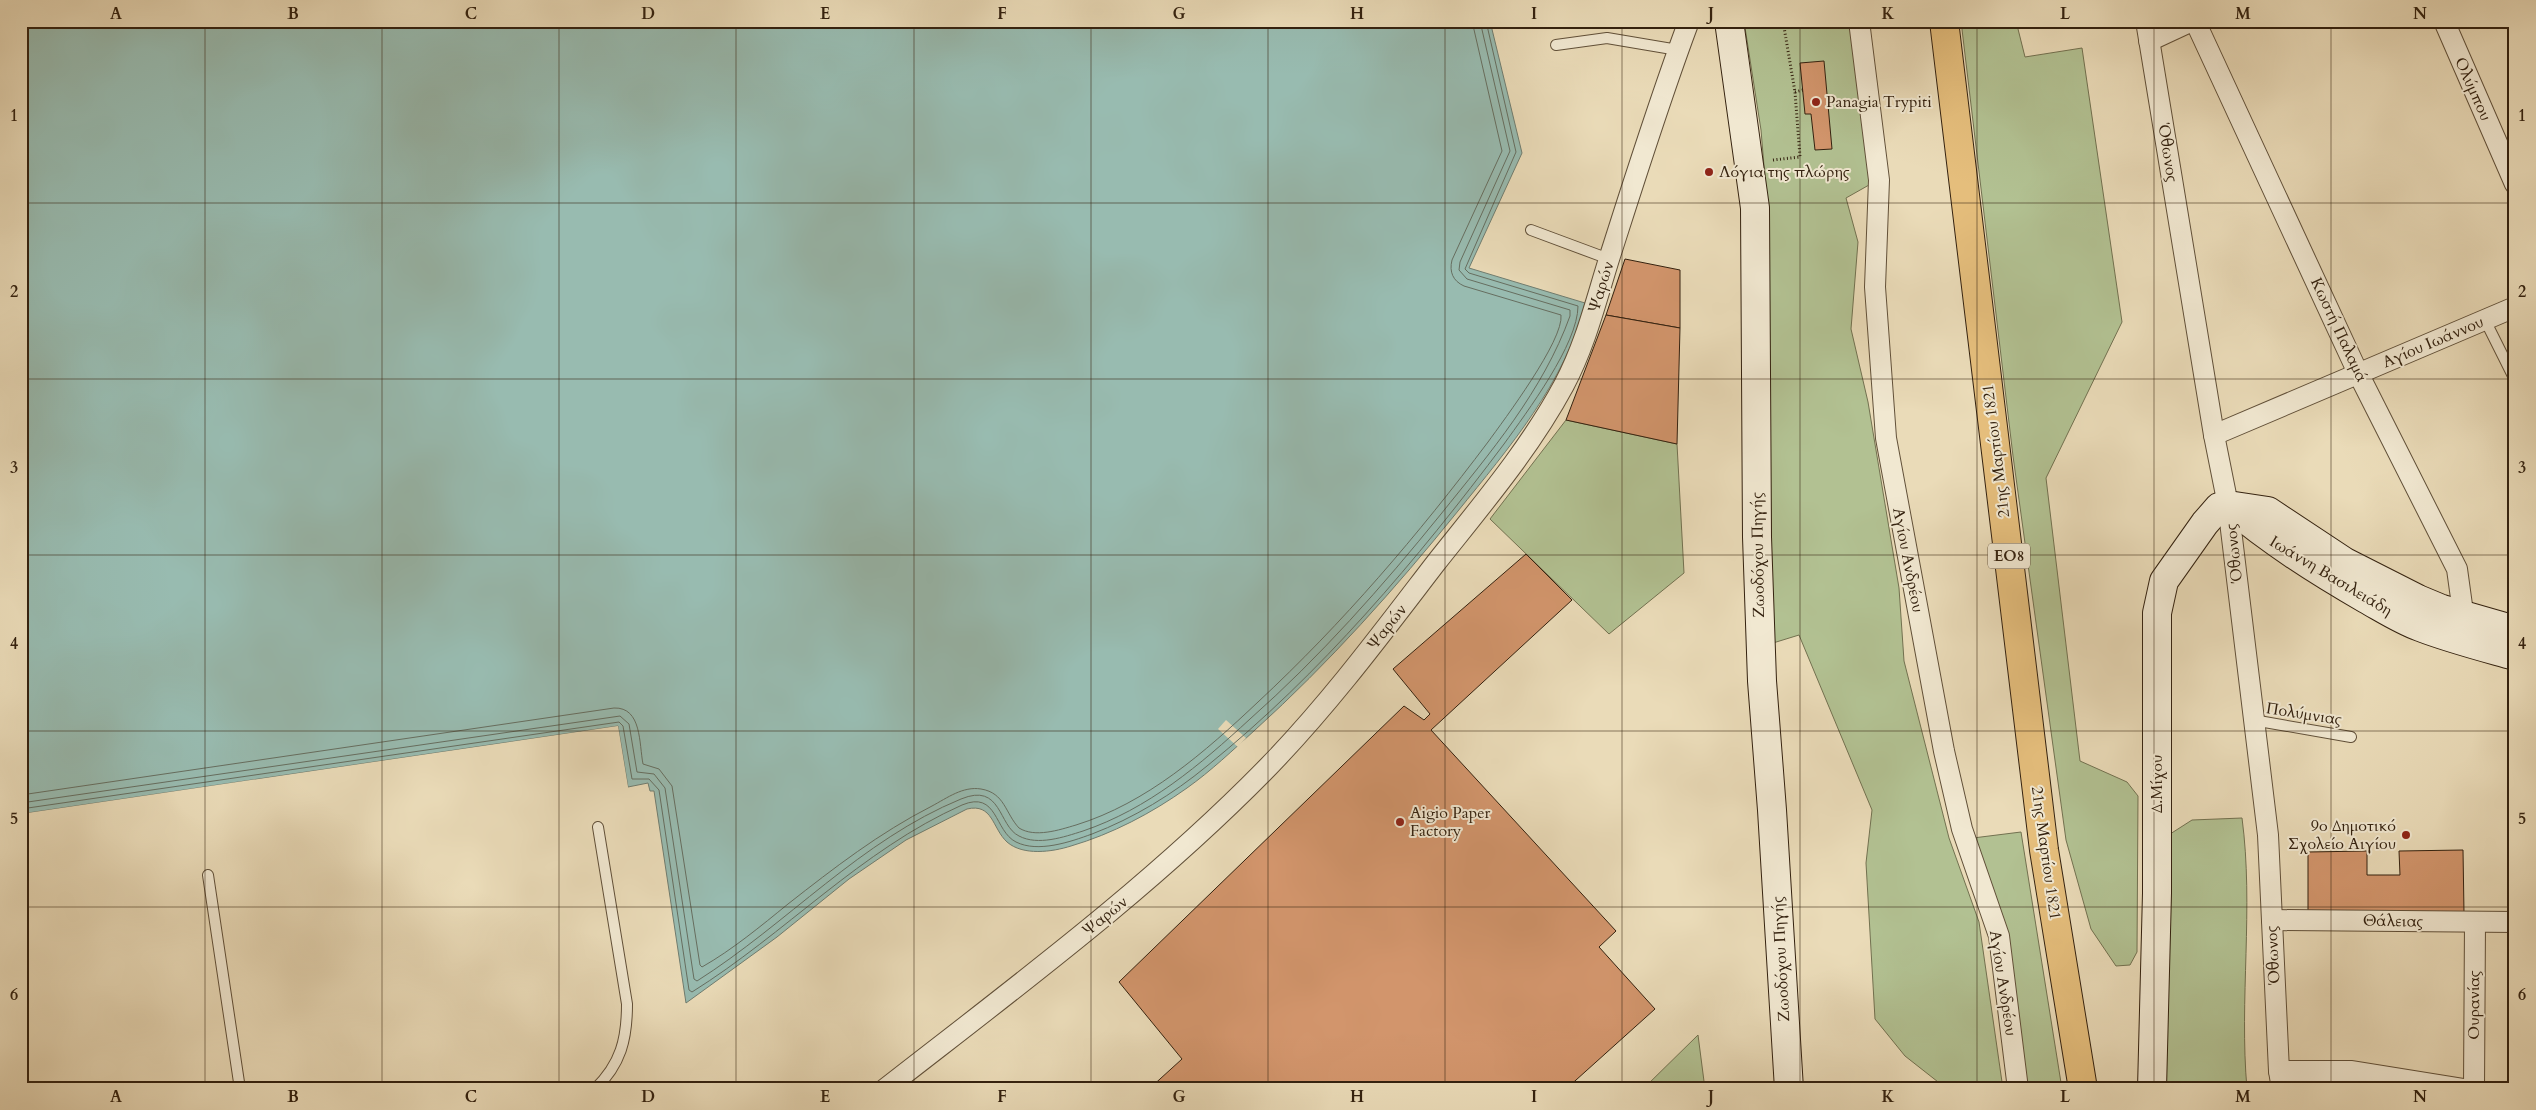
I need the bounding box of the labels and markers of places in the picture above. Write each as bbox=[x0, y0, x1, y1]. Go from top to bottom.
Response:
place label: Panagia Trypiti bbox=[1826, 91, 1932, 113]
marker: Panagia Trypiti bbox=[1810, 96, 1822, 108]
place label: Λόγια της πλώρης bbox=[1719, 161, 1850, 183]
marker: Λόγια της πλώρης bbox=[1703, 166, 1715, 178]
place label: Aigio Paper Factory bbox=[1410, 802, 1490, 842]
place label: 9ο Δημοτικό Σχολείο Αιγίου bbox=[2288, 815, 2396, 855]
marker: Aigio Paper Factory bbox=[1394, 816, 1406, 828]
marker: 9ο Δημοτικό Σχολείο Αιγίου bbox=[2400, 829, 2412, 841]

